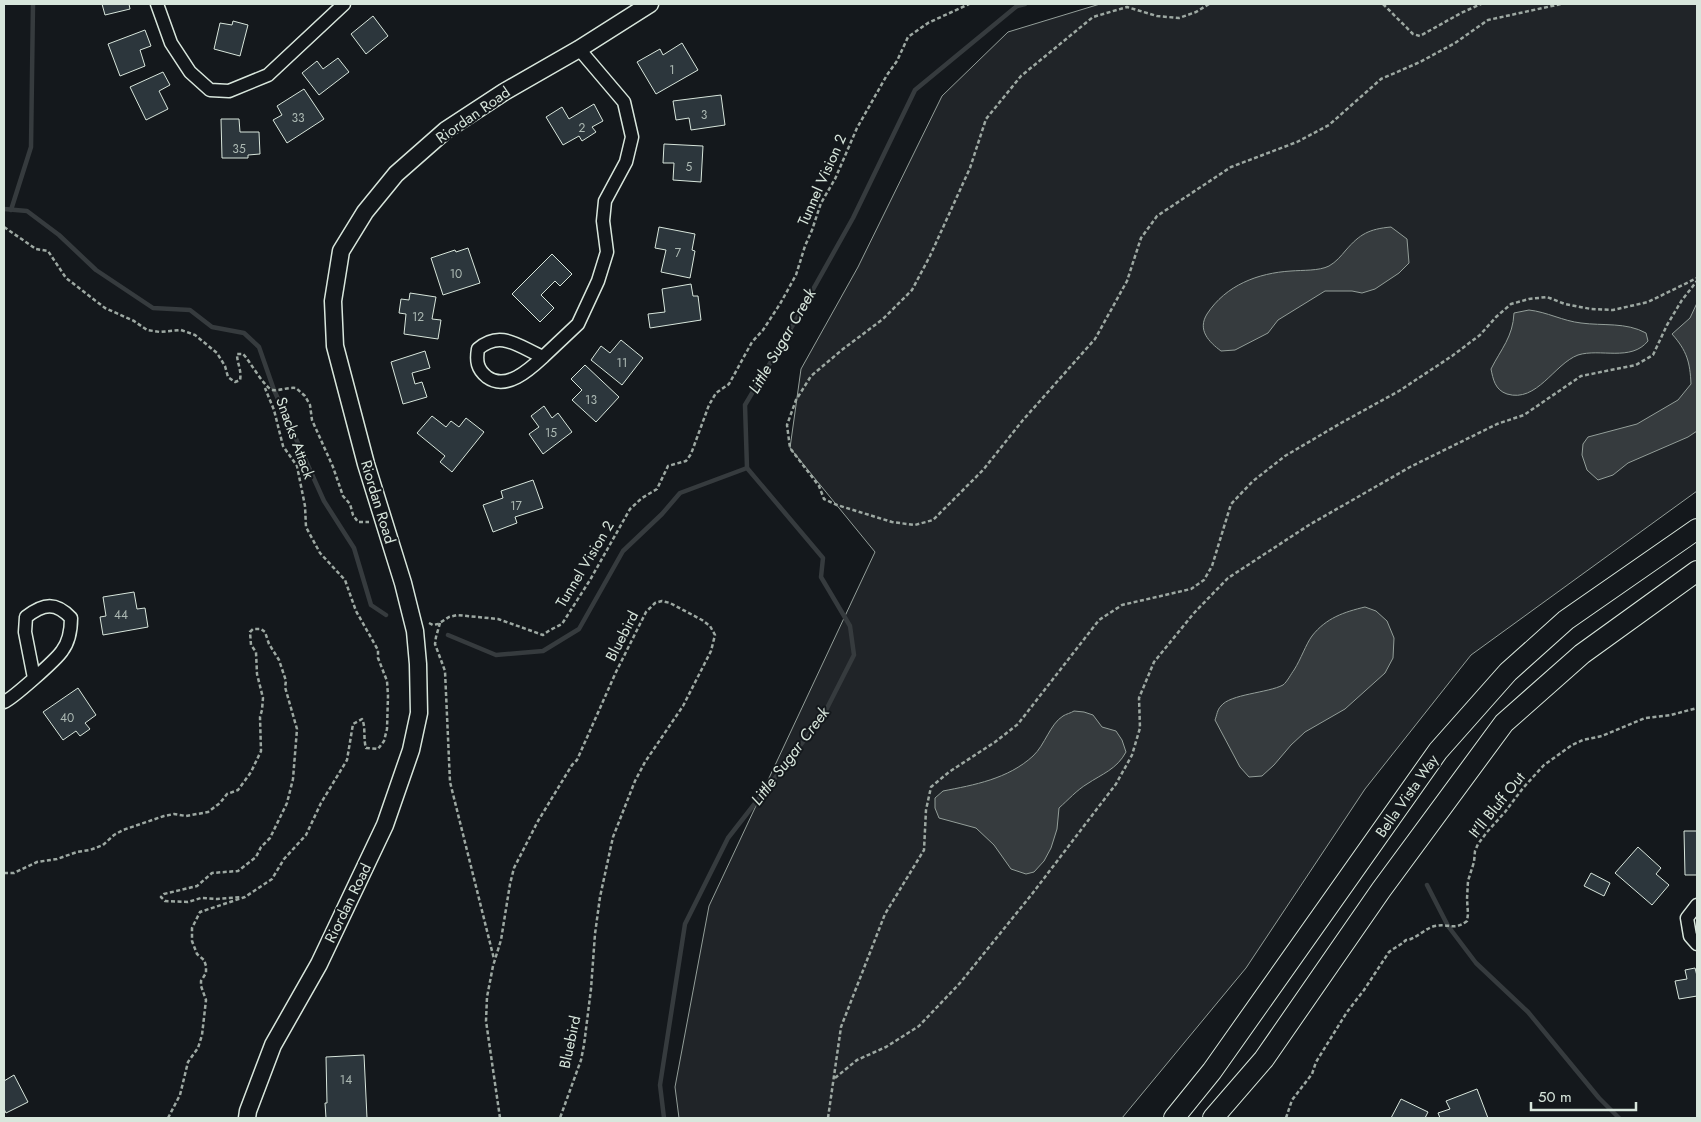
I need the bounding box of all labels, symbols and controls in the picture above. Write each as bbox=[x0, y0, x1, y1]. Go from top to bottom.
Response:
house number: 1 bbox=[669, 61, 675, 79]
street label: Riordan Road bbox=[431, 81, 515, 149]
house number: 3 bbox=[701, 106, 708, 124]
house number: 33 bbox=[291, 109, 305, 127]
house number: 2 bbox=[579, 119, 586, 137]
street label: Tunnel Vision 2 bbox=[792, 131, 852, 229]
house number: 35 bbox=[232, 140, 246, 158]
house number: 5 bbox=[686, 158, 693, 176]
house number: 7 bbox=[675, 244, 682, 262]
house number: 10 bbox=[450, 265, 462, 283]
water label: Little Sugar Creek bbox=[743, 283, 822, 398]
house number: 12 bbox=[412, 308, 424, 326]
house number: 11 bbox=[617, 354, 627, 372]
house number: 13 bbox=[585, 391, 597, 409]
street label: Snacks Attack bbox=[270, 394, 320, 482]
house number: 15 bbox=[545, 424, 557, 442]
street label: Riordan Road bbox=[355, 458, 401, 546]
house number: 17 bbox=[510, 497, 523, 515]
street label: Tunnel Vision 2 bbox=[550, 516, 620, 612]
house number: 44 bbox=[114, 606, 128, 624]
street label: Bluebird bbox=[600, 607, 644, 665]
water label: Little Sugar Creek bbox=[745, 701, 835, 810]
house number: 40 bbox=[60, 709, 74, 727]
street label: Bella Vista Way bbox=[1370, 750, 1444, 842]
street label: It'll Bluff Out bbox=[1464, 767, 1531, 843]
street label: Riordan Road bbox=[319, 859, 377, 947]
street label: Bluebird bbox=[554, 1014, 586, 1070]
house number: 14 bbox=[340, 1071, 352, 1089]
scale bar bbox=[1531, 1080, 1636, 1112]
text: 50 m bbox=[1538, 1086, 1572, 1108]

